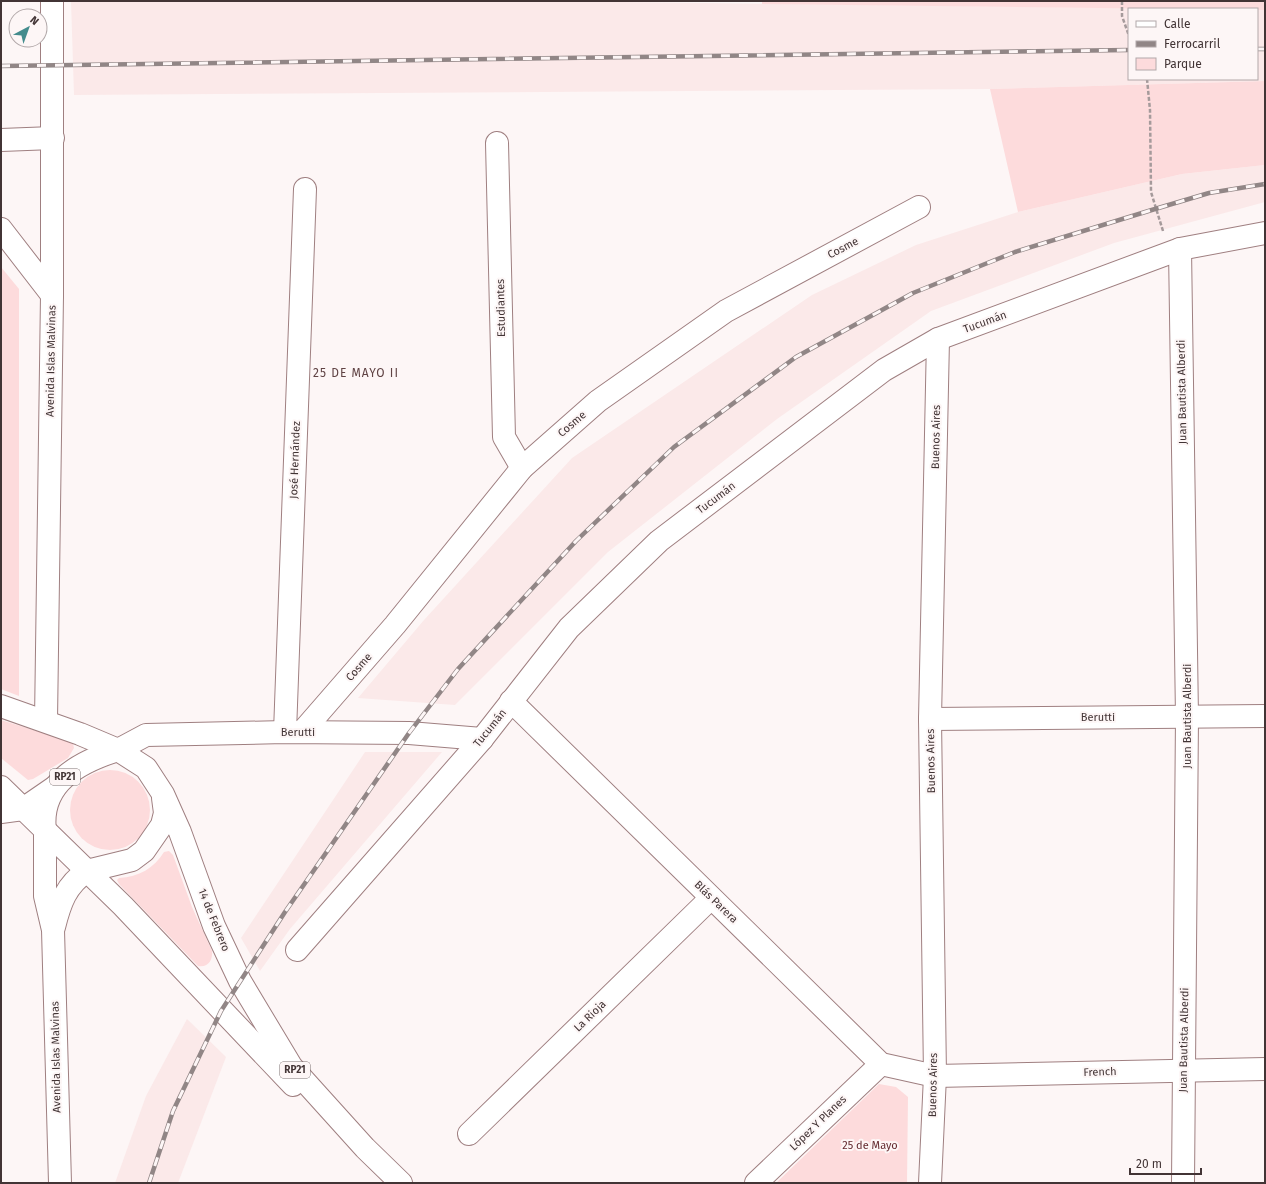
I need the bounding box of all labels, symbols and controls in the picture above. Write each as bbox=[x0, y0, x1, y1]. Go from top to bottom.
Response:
north arrow bbox=[8, 8, 48, 48]
legend bbox=[1128, 8, 1258, 80]
text: N bbox=[27, 14, 41, 28]
text: Calle bbox=[1164, 17, 1191, 31]
text: Ferrocarril bbox=[1164, 37, 1221, 51]
text: Parque bbox=[1164, 57, 1202, 71]
street label: Cosme bbox=[825, 235, 861, 261]
street label: Estudiantes bbox=[494, 279, 508, 337]
street label: Avenida Islas Malvinas bbox=[44, 305, 58, 417]
street label: Tucumán bbox=[962, 308, 1008, 336]
street label: Juan Bautista Alberdi bbox=[1175, 339, 1189, 445]
district label: 25 DE MAYO II bbox=[313, 366, 399, 380]
street label: Buenos Aires bbox=[929, 405, 943, 469]
street label: Cosme bbox=[555, 408, 589, 440]
street label: José Hernández bbox=[287, 421, 303, 499]
street label: Tucumán bbox=[694, 479, 738, 517]
street label: Cosme bbox=[343, 650, 375, 684]
street label: Juan Bautista Alberdi bbox=[1181, 664, 1194, 768]
street label: Tucumán bbox=[471, 706, 509, 750]
street label: Berutti bbox=[1081, 711, 1115, 724]
street label: Berutti bbox=[281, 726, 315, 739]
street label: Buenos Aires bbox=[924, 729, 938, 793]
road number: RP21 bbox=[50, 769, 80, 785]
street label: Blás Parera bbox=[692, 878, 740, 926]
street label: 14 de Febrero bbox=[195, 887, 233, 953]
street label: Juan Bautista Alberdi bbox=[1177, 987, 1191, 1093]
street label: La Rioja bbox=[571, 998, 609, 1034]
street label: Avenida Islas Malvinas bbox=[49, 1001, 63, 1113]
street label: Buenos Aires bbox=[926, 1053, 940, 1117]
road number: RP21 bbox=[280, 1062, 310, 1078]
street label: French bbox=[1083, 1065, 1117, 1079]
street label: López Y Planes bbox=[787, 1093, 849, 1153]
park label: 25 de Mayo bbox=[842, 1139, 898, 1152]
scale bar bbox=[1130, 1150, 1201, 1176]
text: 20 m bbox=[1136, 1157, 1162, 1171]

